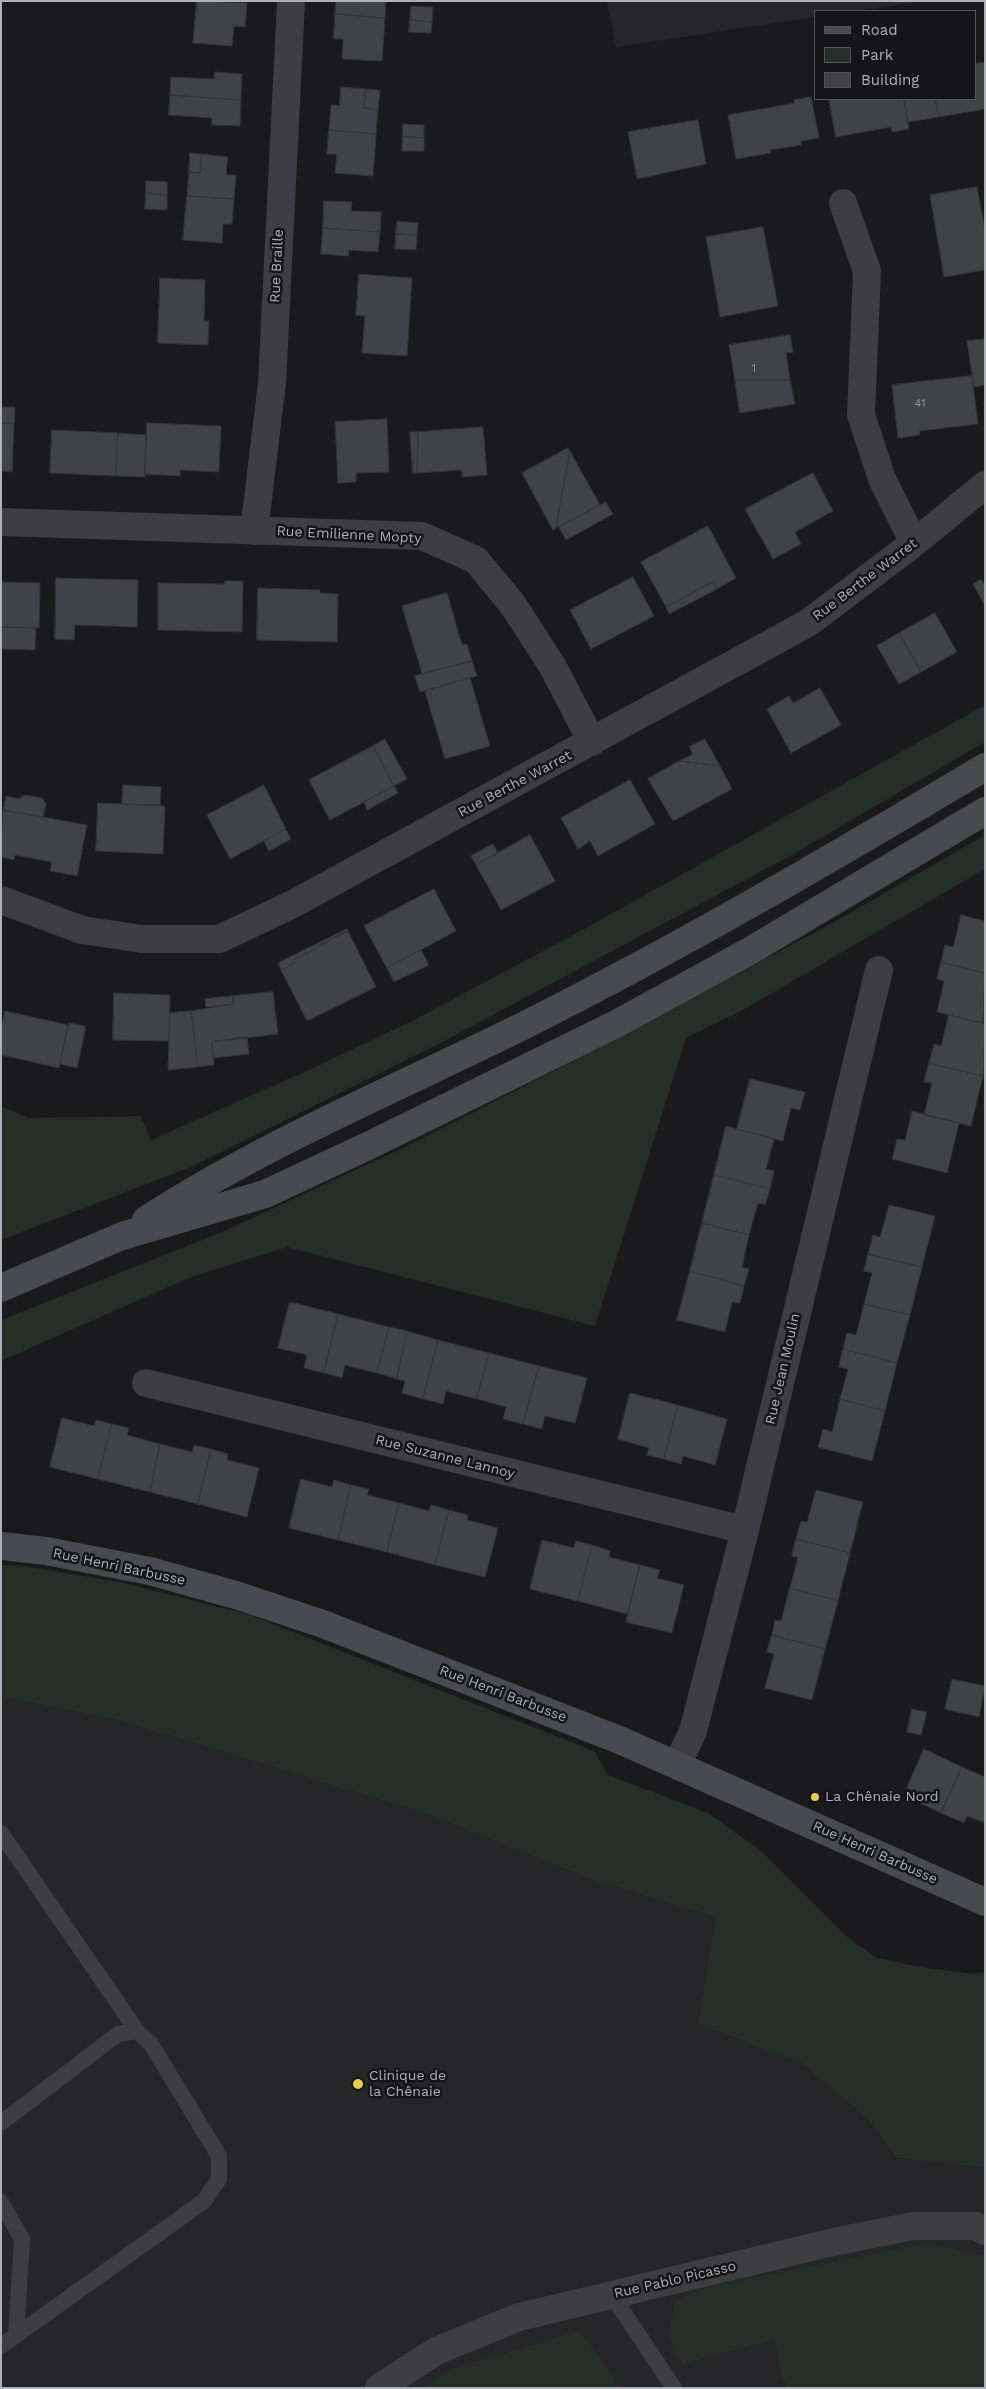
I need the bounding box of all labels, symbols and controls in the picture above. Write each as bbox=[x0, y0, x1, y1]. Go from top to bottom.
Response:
legend bbox=[814, 10, 976, 100]
text: Road bbox=[861, 21, 898, 39]
text: Park bbox=[861, 46, 893, 64]
text: Building bbox=[861, 71, 919, 89]
street label: Rue Braille bbox=[267, 229, 287, 303]
house number: 1 bbox=[752, 362, 756, 376]
house number: 41 bbox=[915, 397, 925, 411]
street label: Rue Emilienne Mopty bbox=[276, 523, 422, 547]
street label: Rue Berthe Warret bbox=[810, 535, 920, 625]
street label: Rue Berthe Warret bbox=[455, 747, 575, 821]
street label: Rue Jean Moulin bbox=[762, 1312, 804, 1426]
street label: Rue Suzanne Lannoy bbox=[374, 1432, 516, 1482]
street label: Rue Henri Barbusse bbox=[51, 1545, 187, 1589]
street label: Rue Henri Barbusse bbox=[437, 1662, 569, 1726]
place label: La Chênaie Nord bbox=[825, 1789, 938, 1805]
marker: La Chênaie Nord bbox=[809, 1791, 821, 1803]
street label: Rue Henri Barbusse bbox=[810, 1818, 940, 1888]
place label: Clinique de la Chênaie bbox=[369, 2068, 446, 2100]
marker: Clinique de la Chênaie bbox=[351, 2077, 365, 2091]
street label: Rue Pablo Picasso bbox=[612, 2258, 738, 2302]

